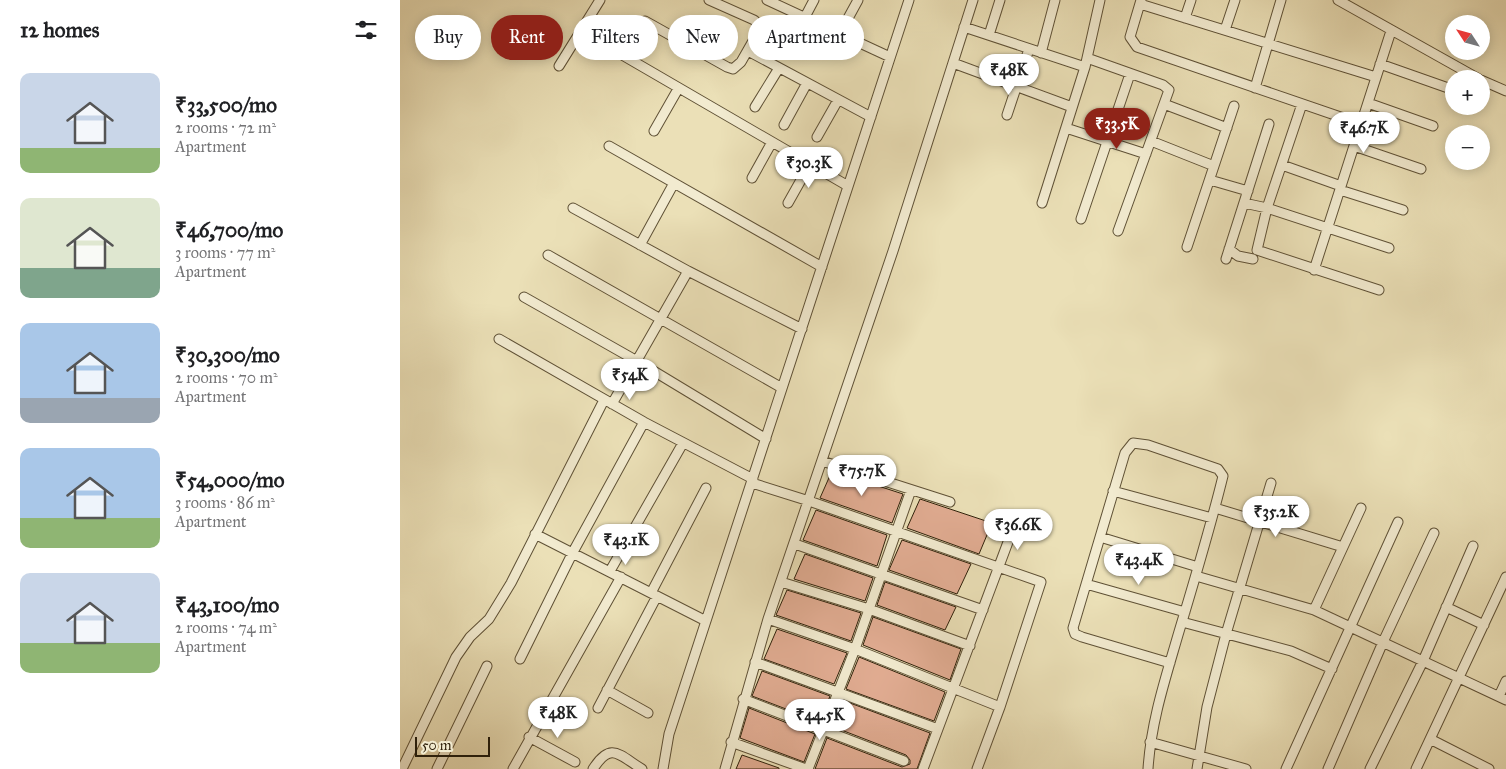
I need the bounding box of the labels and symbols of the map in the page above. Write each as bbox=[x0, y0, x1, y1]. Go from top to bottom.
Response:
north arrow bbox=[1445, 15, 1490, 60]
pin: ₹48K bbox=[979, 54, 1039, 96]
pin: ₹33.5K bbox=[1076, 108, 1158, 150]
pin: ₹46.7K bbox=[1323, 112, 1405, 154]
pin: ₹30.3K bbox=[768, 146, 850, 189]
pin: ₹54K bbox=[600, 358, 660, 401]
pin: ₹75.7K bbox=[821, 454, 903, 497]
pin: ₹35.2K bbox=[1235, 496, 1317, 538]
pin: ₹36.6K bbox=[977, 508, 1059, 551]
pin: ₹43.1K bbox=[585, 524, 667, 566]
pin: ₹43.4K bbox=[1098, 544, 1180, 586]
pin: ₹48K bbox=[528, 696, 588, 739]
pin: ₹44.5K bbox=[779, 698, 861, 741]
scale bar bbox=[415, 734, 490, 757]

